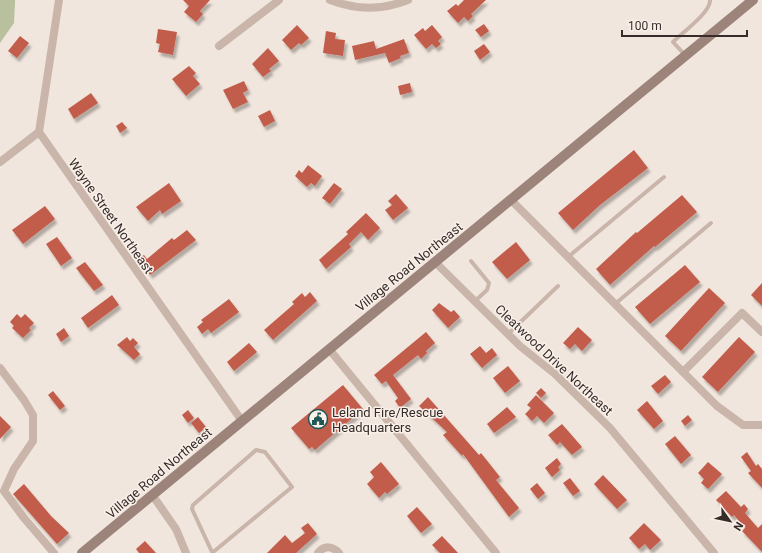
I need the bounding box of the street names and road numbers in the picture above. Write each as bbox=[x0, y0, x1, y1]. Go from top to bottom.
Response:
street label: Wayne Street Northeast bbox=[66, 156, 156, 276]
street label: Village Road Northeast bbox=[353, 219, 465, 315]
street label: Cleatwood Drive Northeast bbox=[492, 302, 616, 418]
street label: Village Road Northeast bbox=[103, 424, 215, 522]

